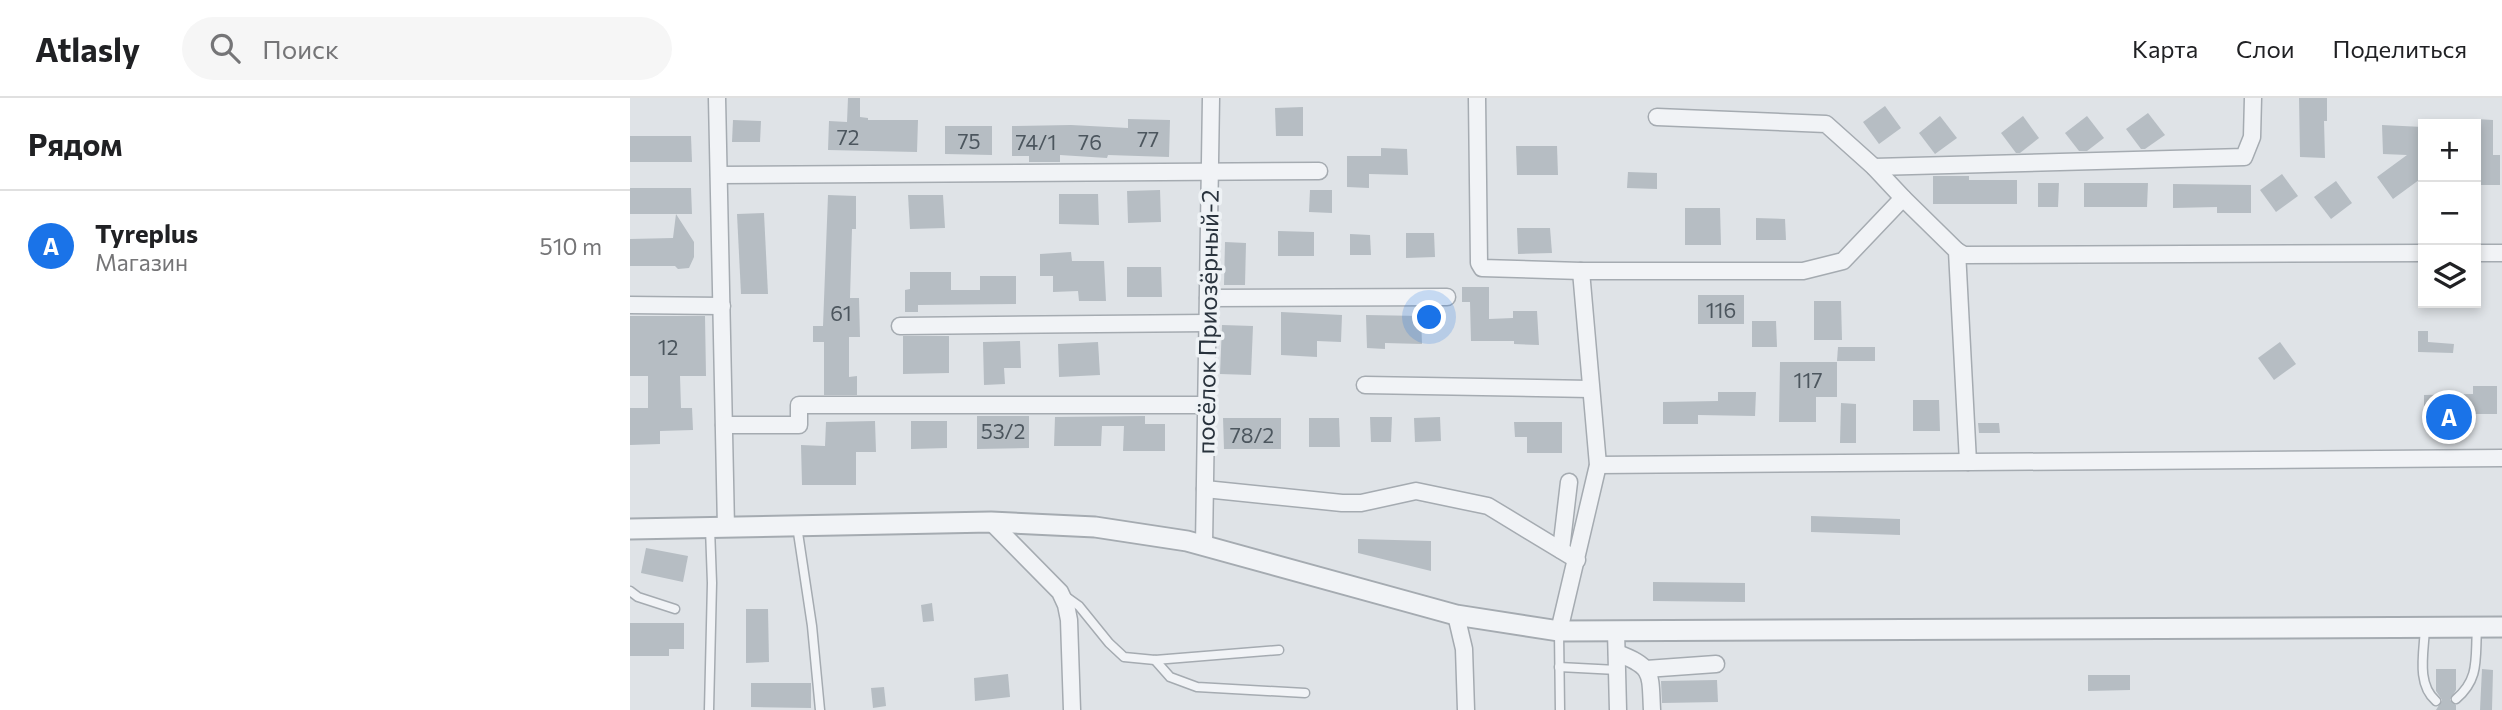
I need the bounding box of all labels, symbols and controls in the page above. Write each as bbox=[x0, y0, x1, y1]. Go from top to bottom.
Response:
search box bbox=[182, 17, 672, 80]
text: Atlasly bbox=[35, 28, 140, 69]
icon: search bbox=[206, 29, 244, 67]
text: Поиск bbox=[262, 33, 339, 64]
text: Карта bbox=[2132, 34, 2198, 63]
text: Слои bbox=[2236, 34, 2294, 63]
text: Поделиться bbox=[2332, 34, 2467, 63]
map controls bbox=[2418, 119, 2481, 308]
button: + bbox=[2418, 119, 2481, 182]
house number: 72 bbox=[837, 124, 859, 149]
text: Рядом bbox=[28, 125, 122, 162]
house number: 77 bbox=[1137, 126, 1159, 151]
house number: 75 bbox=[957, 128, 981, 153]
house number: 74/1 bbox=[1016, 129, 1056, 154]
house number: 76 bbox=[1078, 129, 1102, 154]
button: − bbox=[2418, 182, 2481, 245]
street label: посёлок Приозёрный-2 bbox=[1190, 189, 1224, 455]
text: Tyreplus bbox=[95, 217, 198, 248]
text: A bbox=[43, 232, 59, 260]
text: 510 m bbox=[539, 232, 602, 260]
button: layers bbox=[2418, 245, 2481, 308]
text: Магазин bbox=[95, 248, 188, 276]
house number: 116 bbox=[1706, 297, 1736, 322]
house number: 61 bbox=[830, 300, 852, 325]
your location bbox=[1412, 300, 1446, 334]
house number: 12 bbox=[658, 334, 678, 359]
house number: 117 bbox=[1793, 367, 1823, 392]
pin: A bbox=[2426, 391, 2472, 443]
house number: 53/2 bbox=[981, 418, 1025, 443]
house number: 78/2 bbox=[1230, 422, 1274, 447]

